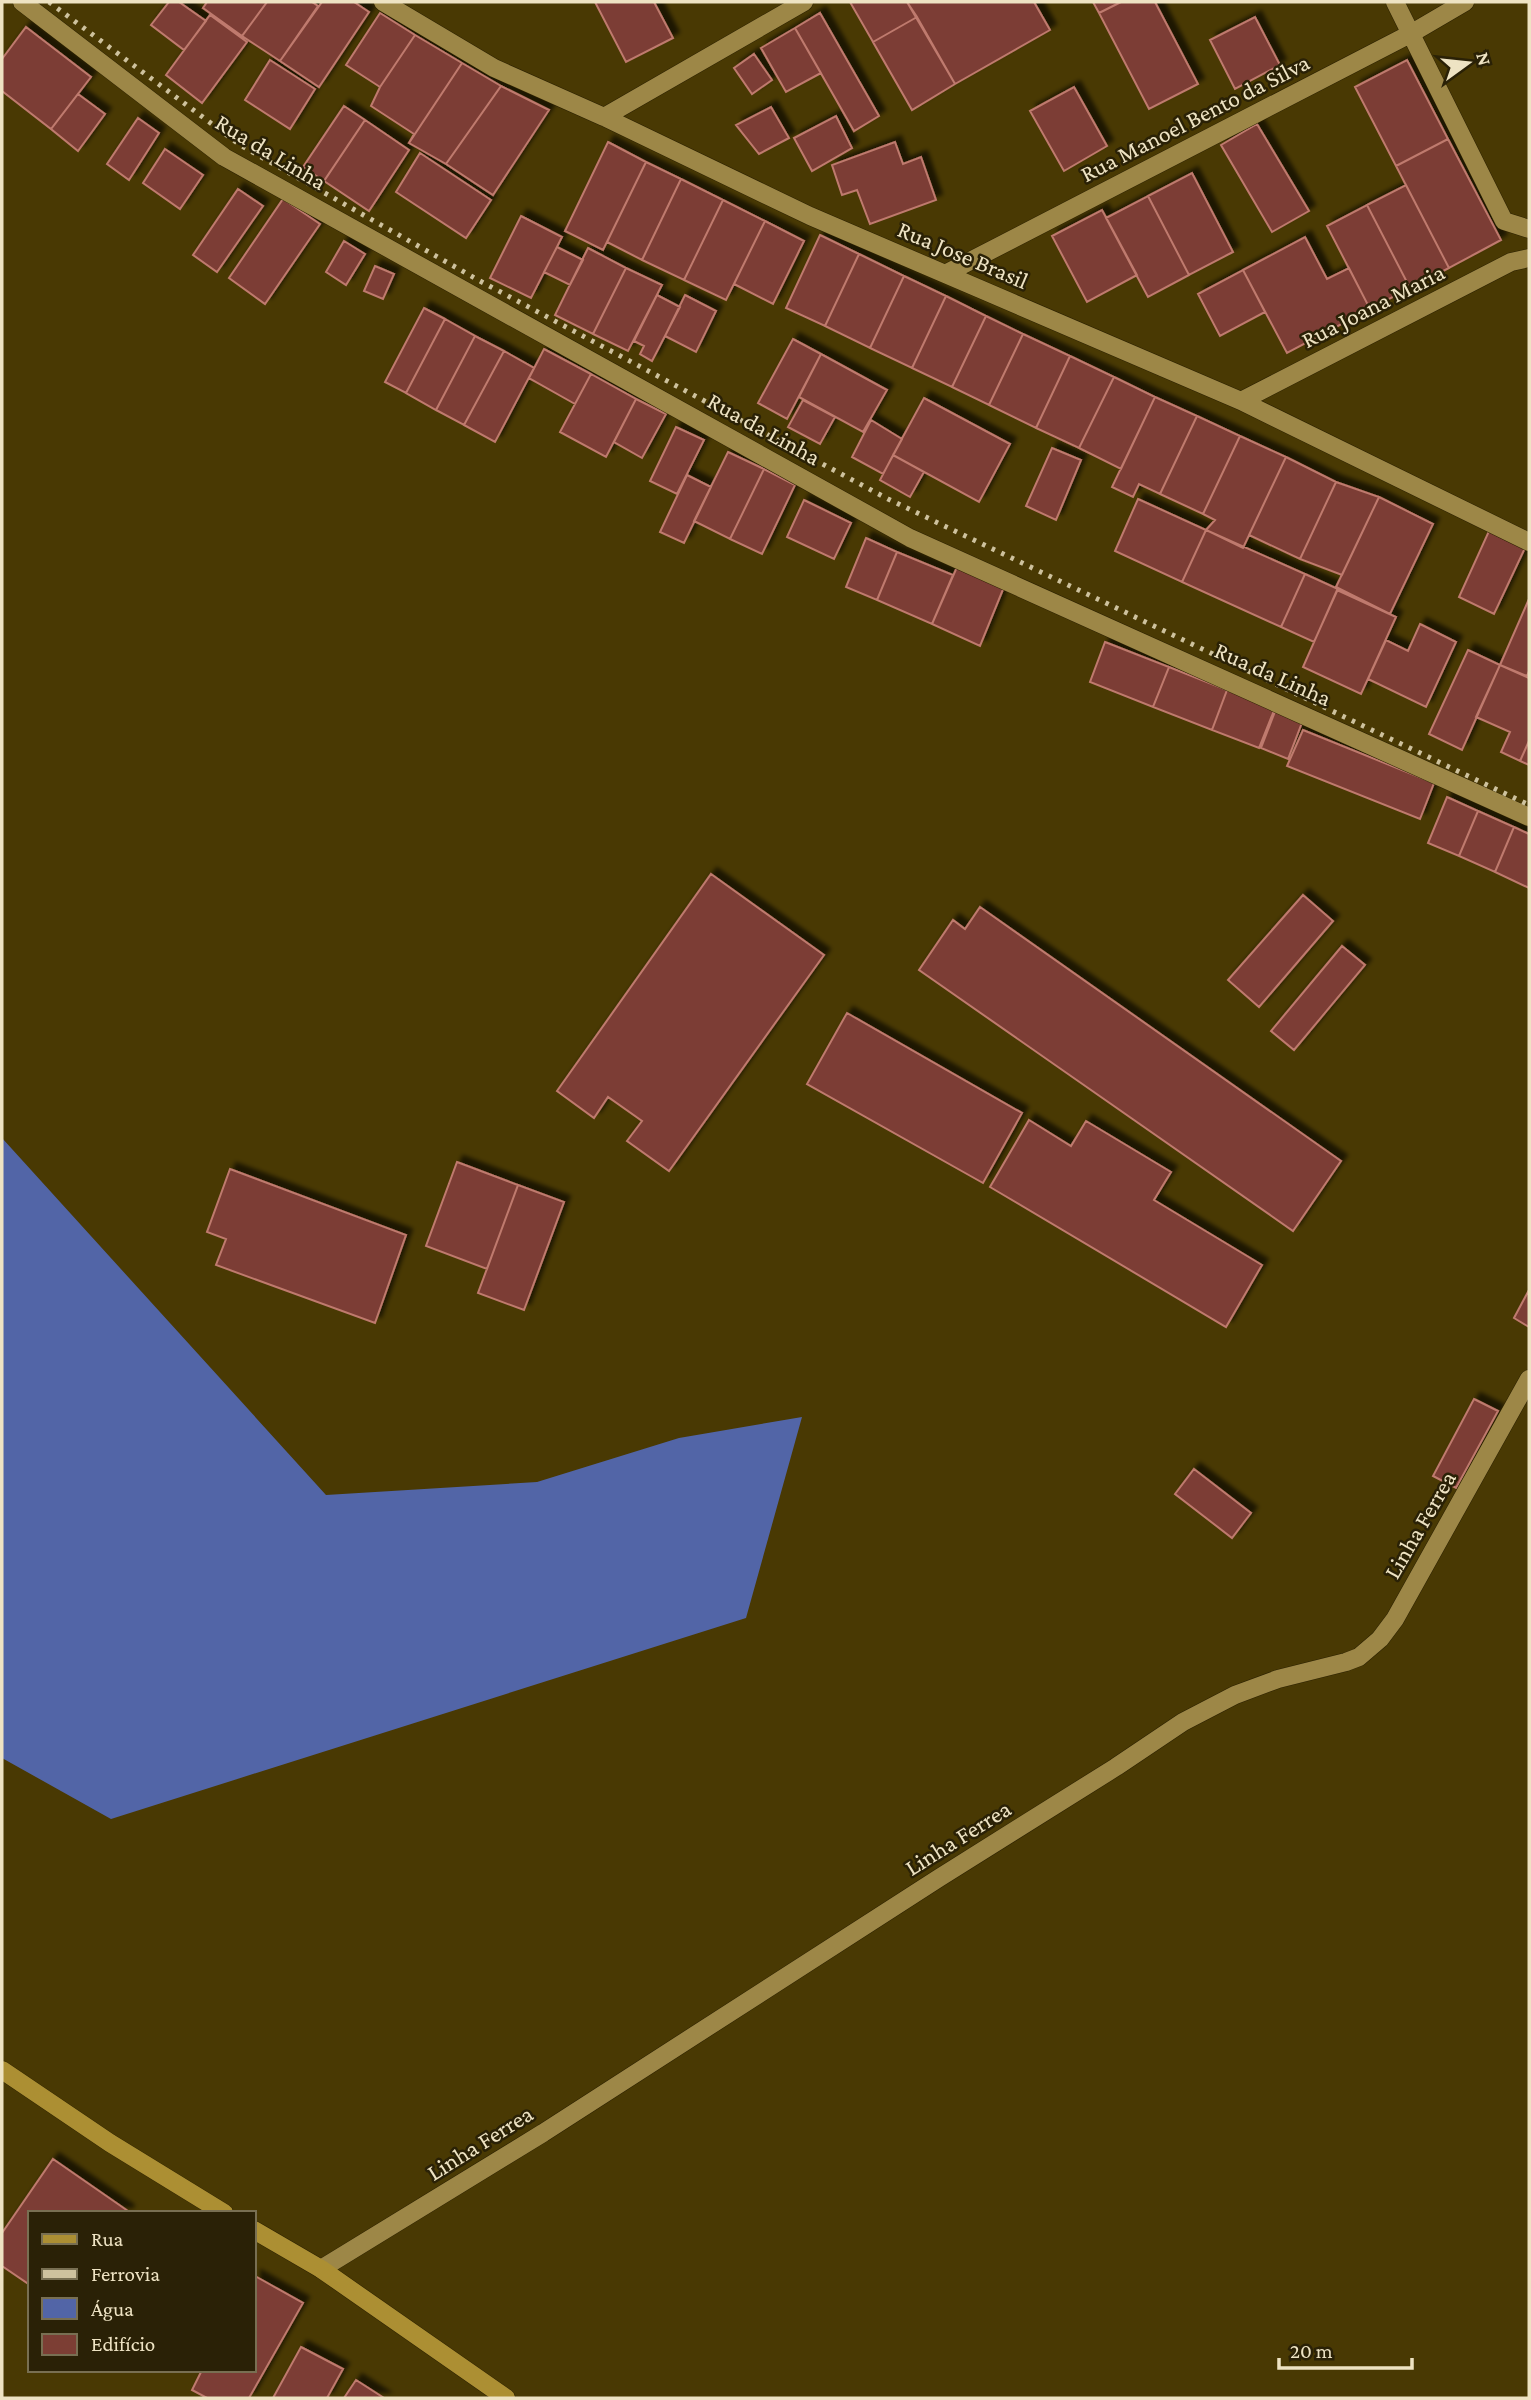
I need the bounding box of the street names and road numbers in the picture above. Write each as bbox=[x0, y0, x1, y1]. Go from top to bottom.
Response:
street label: Rua Manoel Bento da Silva bbox=[1076, 48, 1314, 187]
street label: Rua da Linha bbox=[211, 108, 332, 195]
street label: Rua Jose Brasil bbox=[894, 215, 1033, 294]
street label: Rua Joana Maria bbox=[1297, 258, 1449, 353]
street label: Rua da Linha bbox=[703, 387, 825, 471]
street label: Rua da Linha bbox=[1211, 636, 1336, 711]
street label: Linha Ferrea bbox=[1378, 1466, 1461, 1583]
street label: Linha Ferrea bbox=[900, 1794, 1016, 1881]
street label: Linha Ferrea bbox=[422, 2099, 538, 2186]

